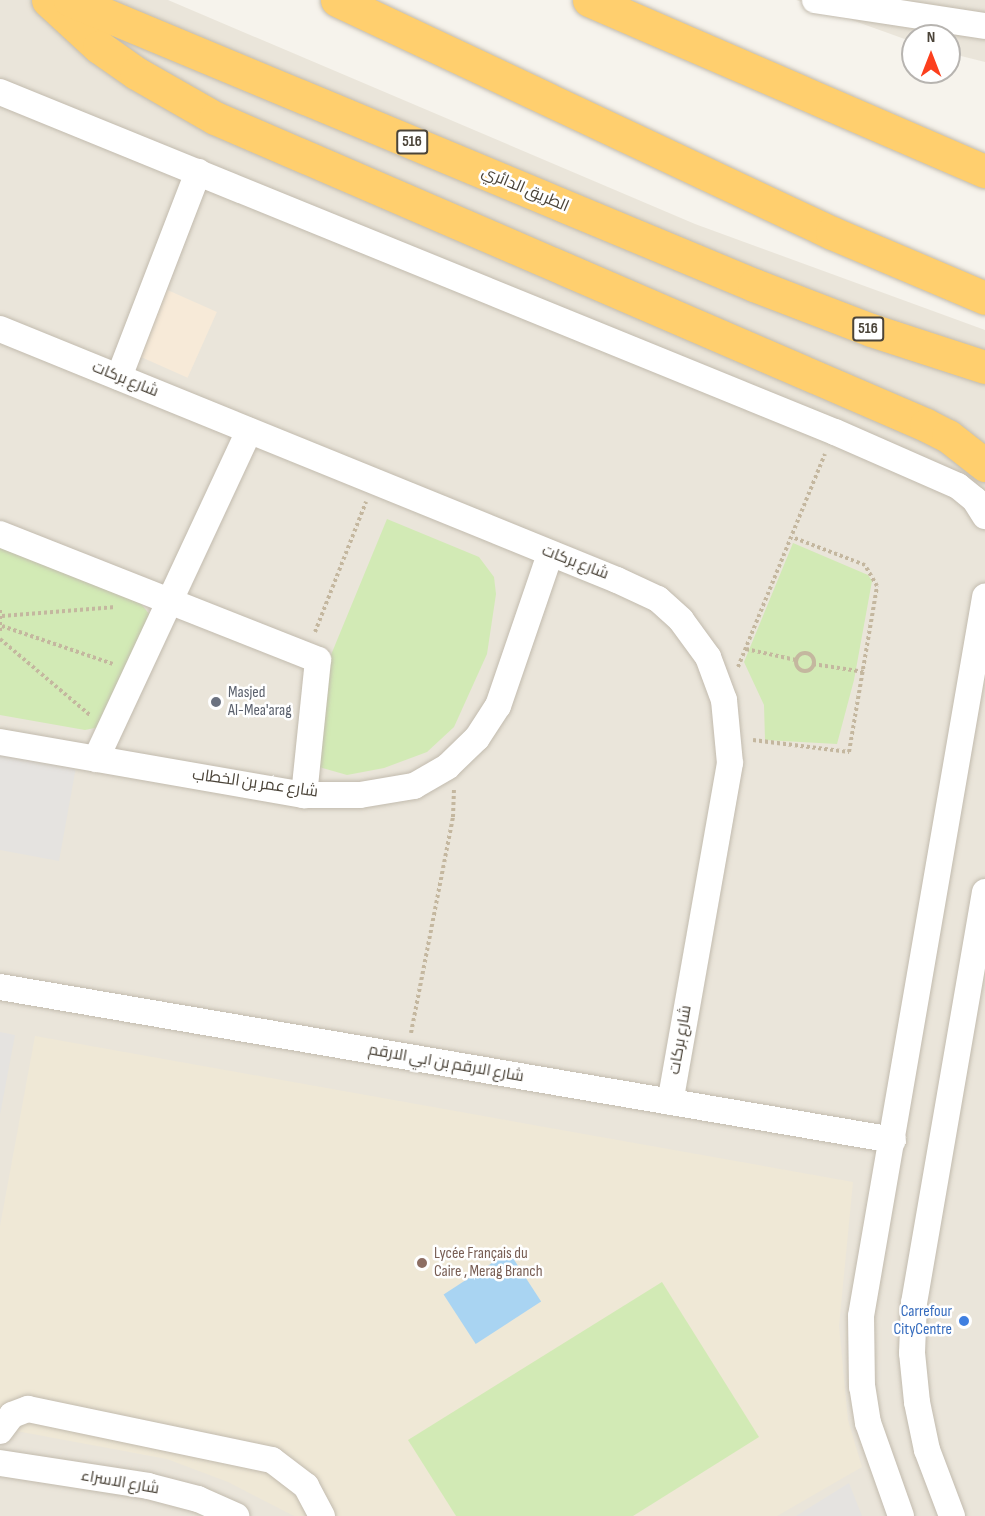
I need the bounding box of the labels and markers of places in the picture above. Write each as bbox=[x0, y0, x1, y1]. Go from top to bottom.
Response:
place label: Masjed Al-Mea'arag bbox=[228, 683, 292, 721]
marker: Masjed Al-Mea'arag bbox=[209, 695, 223, 709]
place label: Lycée Français du Caire , Merag Branch bbox=[434, 1244, 543, 1282]
marker: Lycée Français du Caire , Merag Branch bbox=[415, 1256, 429, 1270]
place label: Carrefour CityCentre bbox=[894, 1302, 952, 1340]
marker: Carrefour CityCentre bbox=[957, 1314, 971, 1328]

